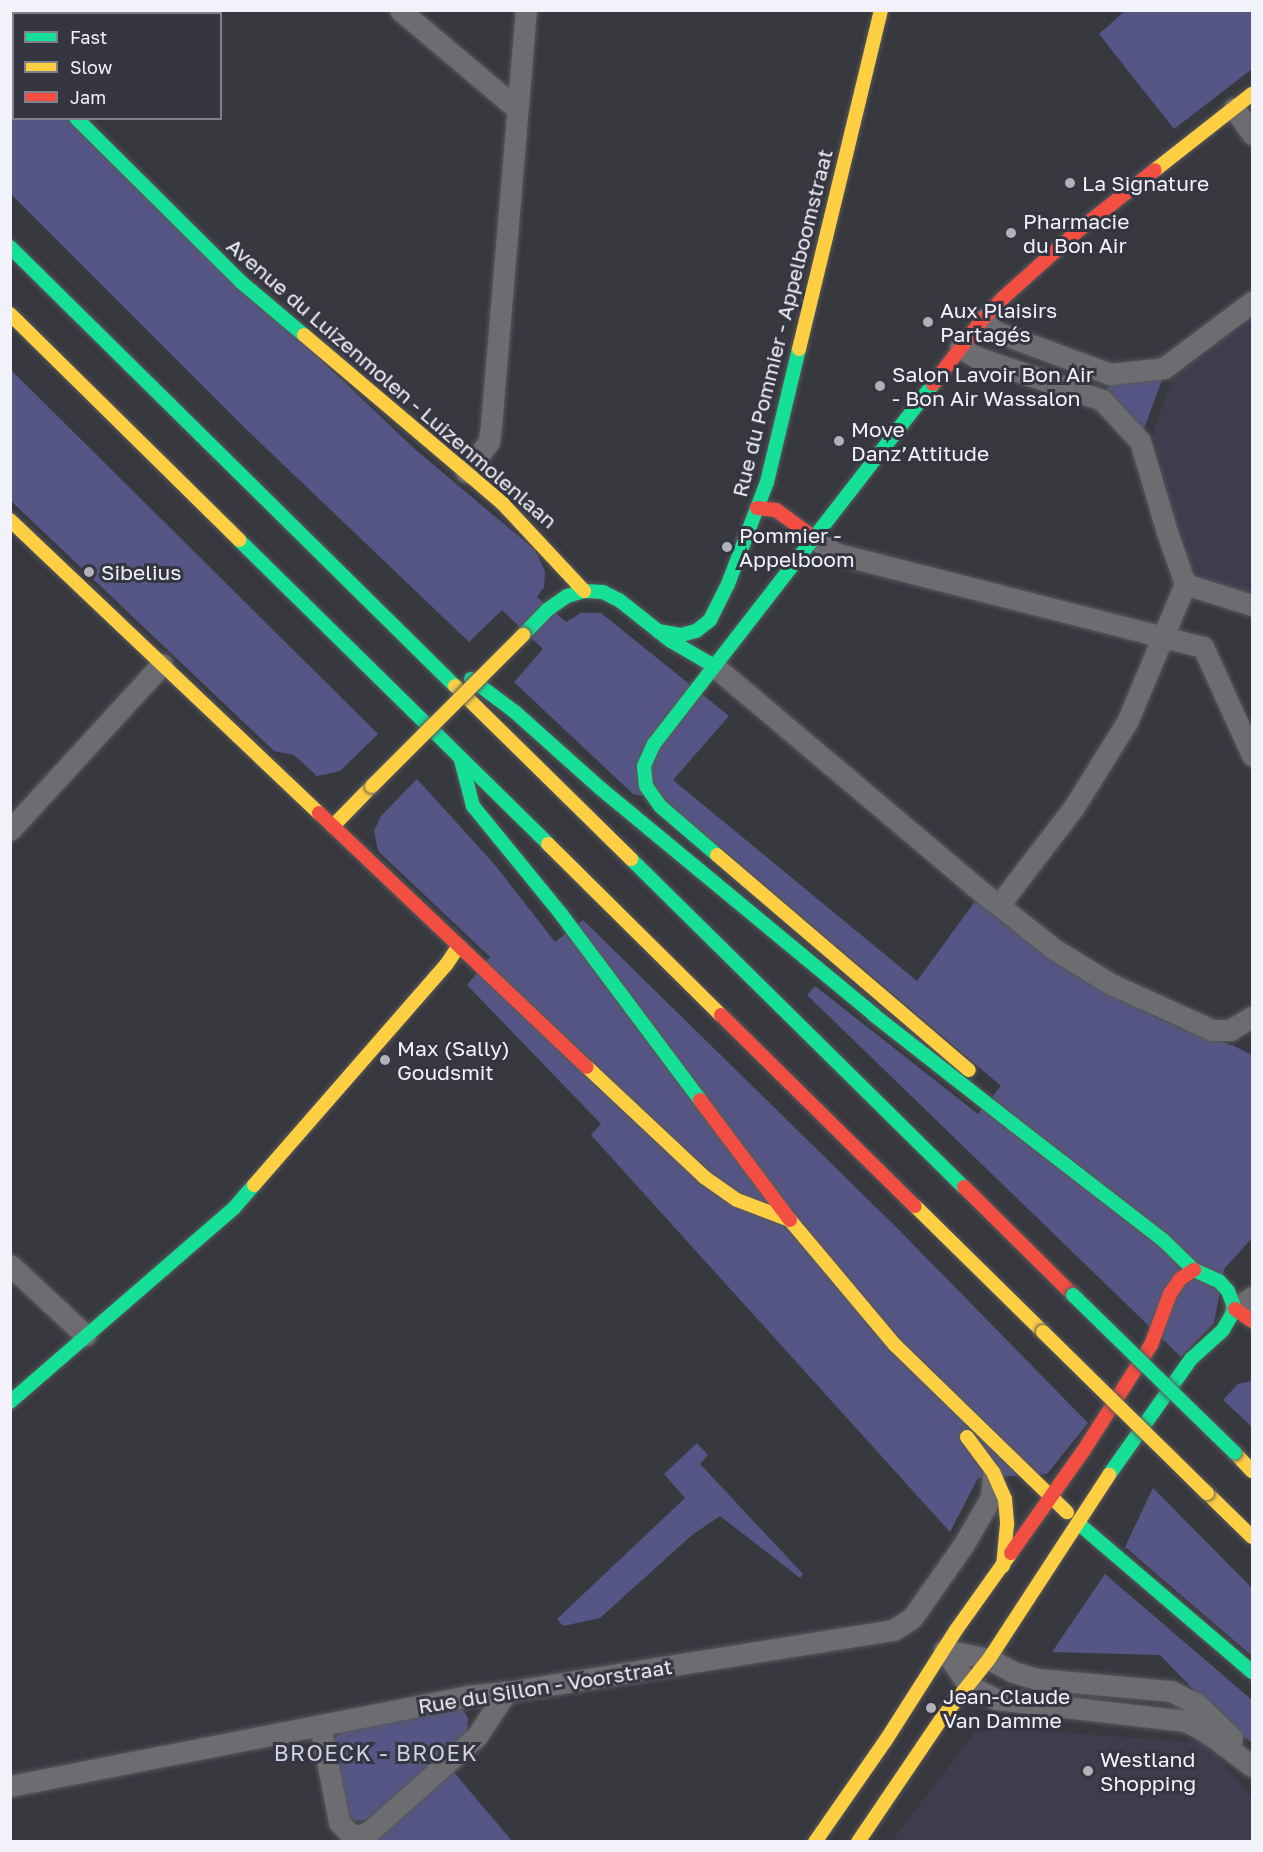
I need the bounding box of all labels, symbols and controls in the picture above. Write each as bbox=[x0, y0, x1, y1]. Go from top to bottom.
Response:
legend bbox=[12, 12, 222, 120]
text: Fast bbox=[70, 26, 107, 48]
text: Slow bbox=[70, 56, 112, 78]
text: Jam bbox=[70, 86, 106, 108]
street label: Rue du Pommier - Appelboomstraat bbox=[727, 146, 837, 500]
place label: La Signature bbox=[1082, 170, 1209, 196]
marker: La Signature bbox=[1063, 176, 1077, 190]
place label: Pharmacie du Bon Air bbox=[1023, 208, 1129, 258]
marker: Pharmacie du Bon Air bbox=[1004, 226, 1018, 240]
street label: Avenue du Luizenmolen - Luizenmolenlaan bbox=[222, 233, 562, 533]
place label: Aux Plaisirs Partagés bbox=[940, 297, 1057, 347]
marker: Aux Plaisirs Partagés bbox=[921, 315, 935, 329]
place label: Salon Lavoir Bon Air - Bon Air Wassalon bbox=[892, 361, 1094, 411]
marker: Salon Lavoir Bon Air - Bon Air Wassalon bbox=[873, 379, 887, 393]
place label: Move Danz’Attitude bbox=[851, 416, 989, 466]
marker: Move Danz’Attitude bbox=[832, 434, 846, 448]
place label: Pommier - Appelboom bbox=[739, 522, 854, 572]
marker: Pommier - Appelboom bbox=[720, 540, 734, 554]
place label: Sibelius bbox=[101, 559, 181, 585]
marker: Sibelius bbox=[82, 565, 96, 579]
place label: Max (Sally) Goudsmit bbox=[397, 1035, 510, 1085]
marker: Max (Sally) Goudsmit bbox=[378, 1053, 392, 1067]
street label: Rue du Sillon - Voorstraat bbox=[416, 1653, 674, 1719]
place label: Jean-Claude Van Damme bbox=[943, 1683, 1070, 1733]
marker: Jean-Claude Van Damme bbox=[924, 1701, 938, 1715]
district label: BROECK - BROEK bbox=[274, 1740, 478, 1766]
place label: Westland Shopping bbox=[1100, 1746, 1196, 1796]
marker: Westland Shopping bbox=[1081, 1764, 1095, 1778]

